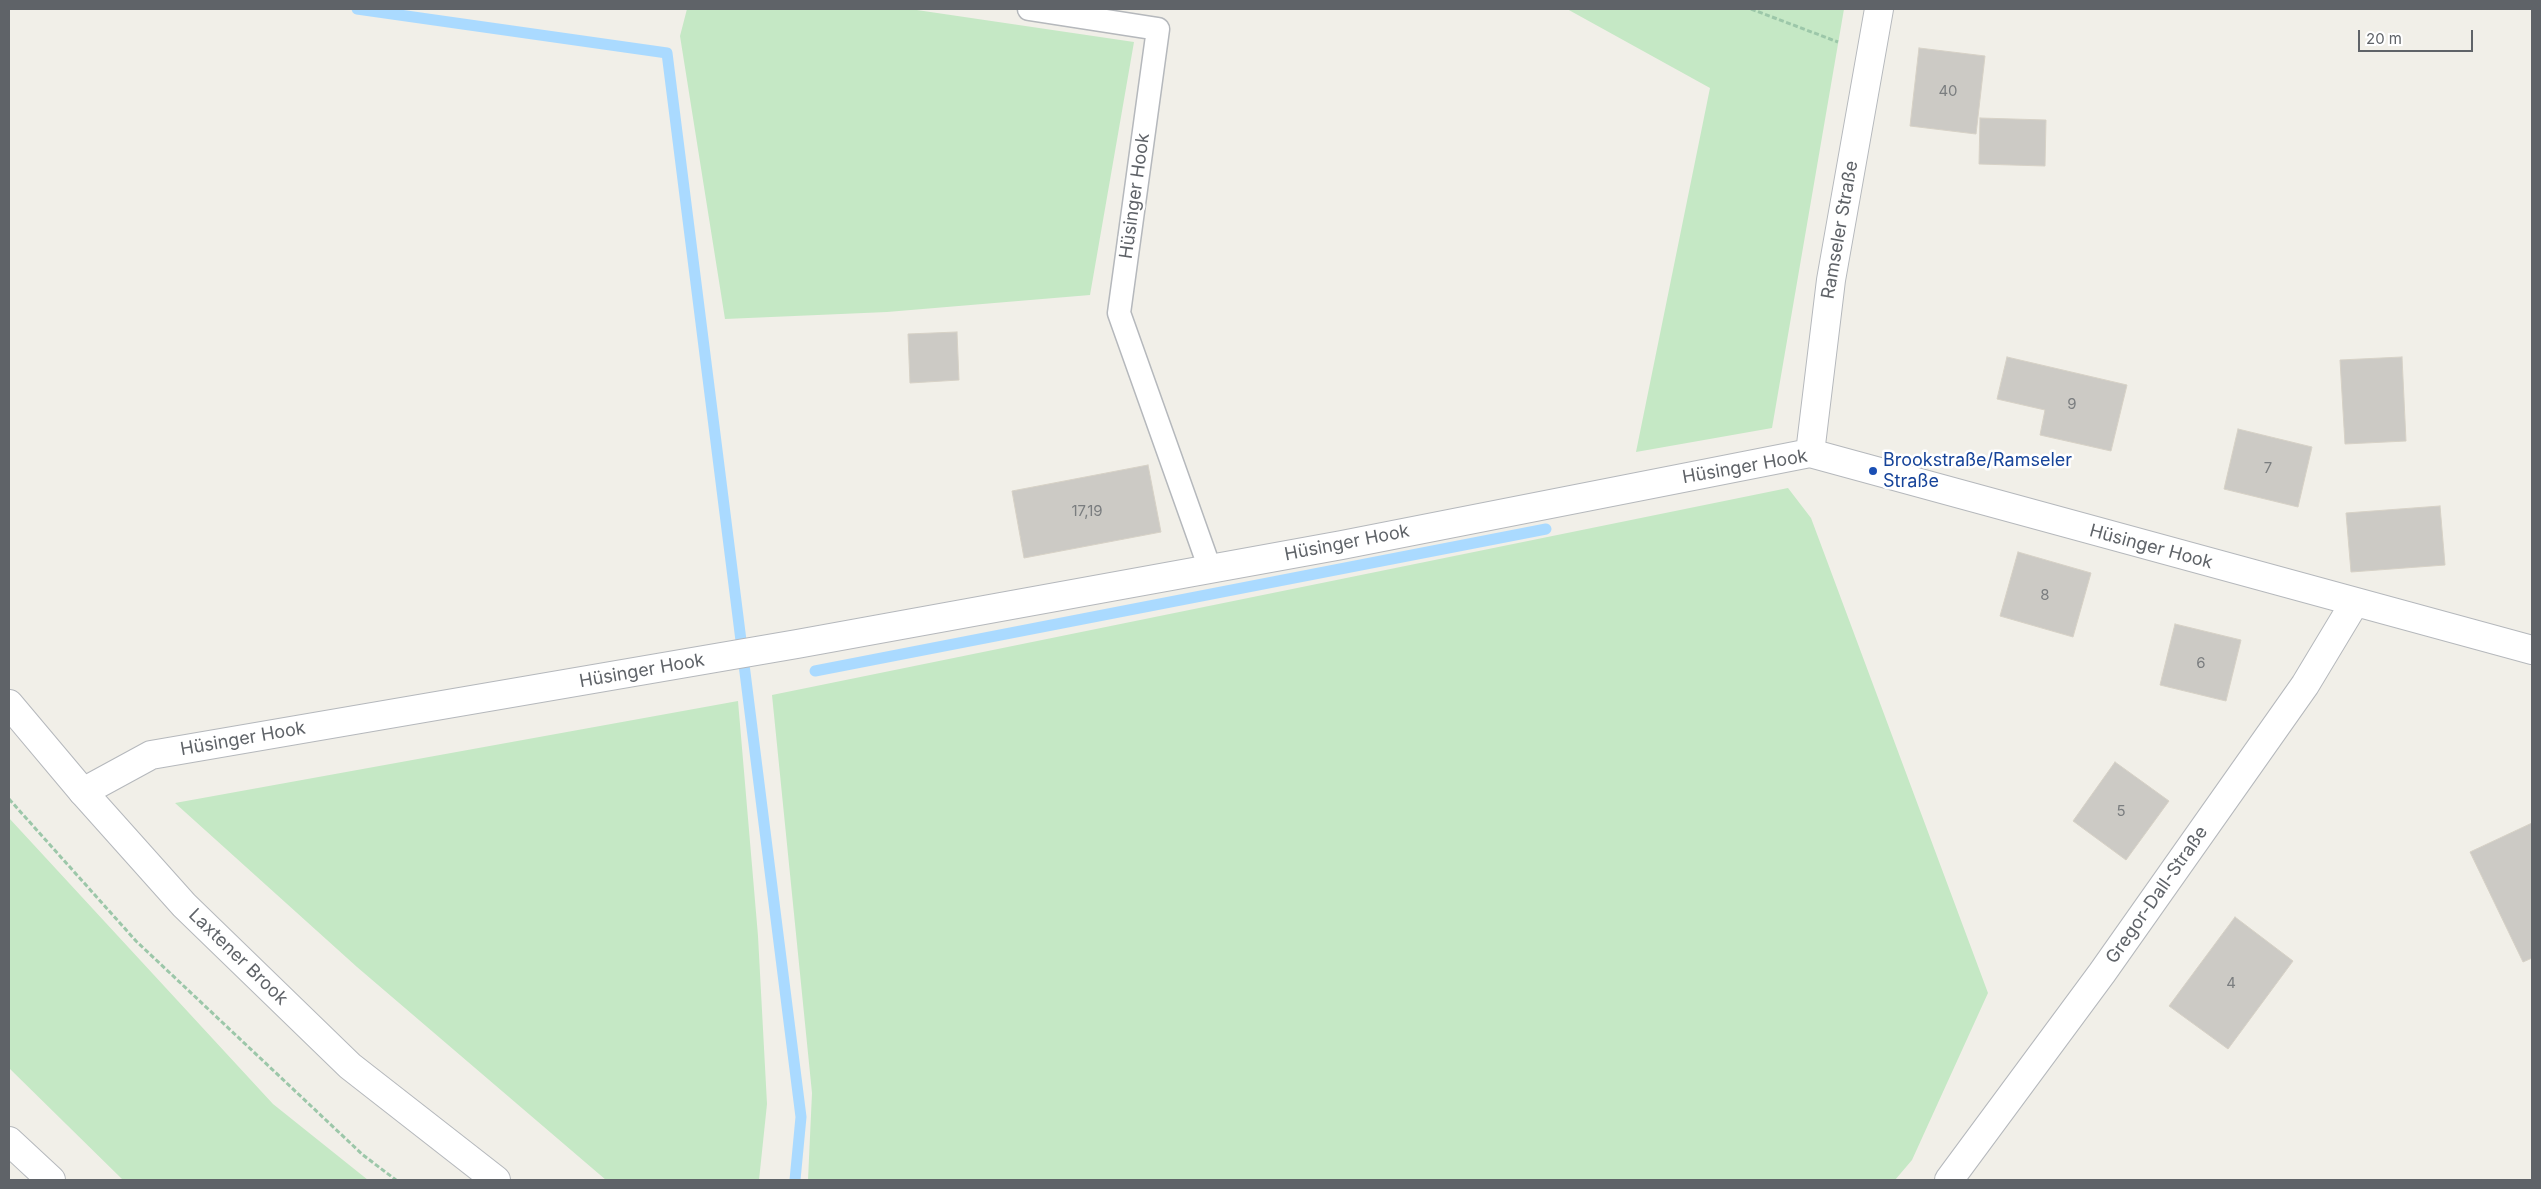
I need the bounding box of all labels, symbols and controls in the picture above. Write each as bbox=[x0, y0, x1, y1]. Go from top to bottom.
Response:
scale bar bbox=[2361, 20, 2476, 52]
text: 20 m bbox=[2366, 29, 2402, 48]
house number: 40 bbox=[1938, 82, 1958, 100]
street label: Hüsinger Hook bbox=[1115, 132, 1155, 260]
street label: Ramseler Straße bbox=[1817, 159, 1863, 301]
house number: 9 bbox=[2067, 395, 2077, 413]
street label: Hüsinger Hook bbox=[1681, 445, 1809, 489]
place label: Brookstraße/Ramseler Straße bbox=[1883, 450, 2072, 492]
house number: 7 bbox=[2264, 459, 2272, 477]
marker: Brookstraße/Ramseler Straße bbox=[1867, 465, 1879, 477]
house number: 17,19 bbox=[1071, 502, 1103, 520]
street label: Hüsinger Hook bbox=[1283, 520, 1411, 566]
street label: Hüsinger Hook bbox=[2087, 520, 2215, 574]
house number: 8 bbox=[2040, 586, 2050, 604]
street label: Hüsinger Hook bbox=[578, 649, 706, 693]
house number: 6 bbox=[2196, 654, 2206, 672]
street label: Hüsinger Hook bbox=[179, 717, 307, 761]
house number: 5 bbox=[2116, 802, 2126, 820]
street label: Gregor-Dall-Straße bbox=[2102, 822, 2212, 968]
street label: Laxtener Brook bbox=[184, 904, 292, 1010]
house number: 4 bbox=[2226, 974, 2236, 992]

